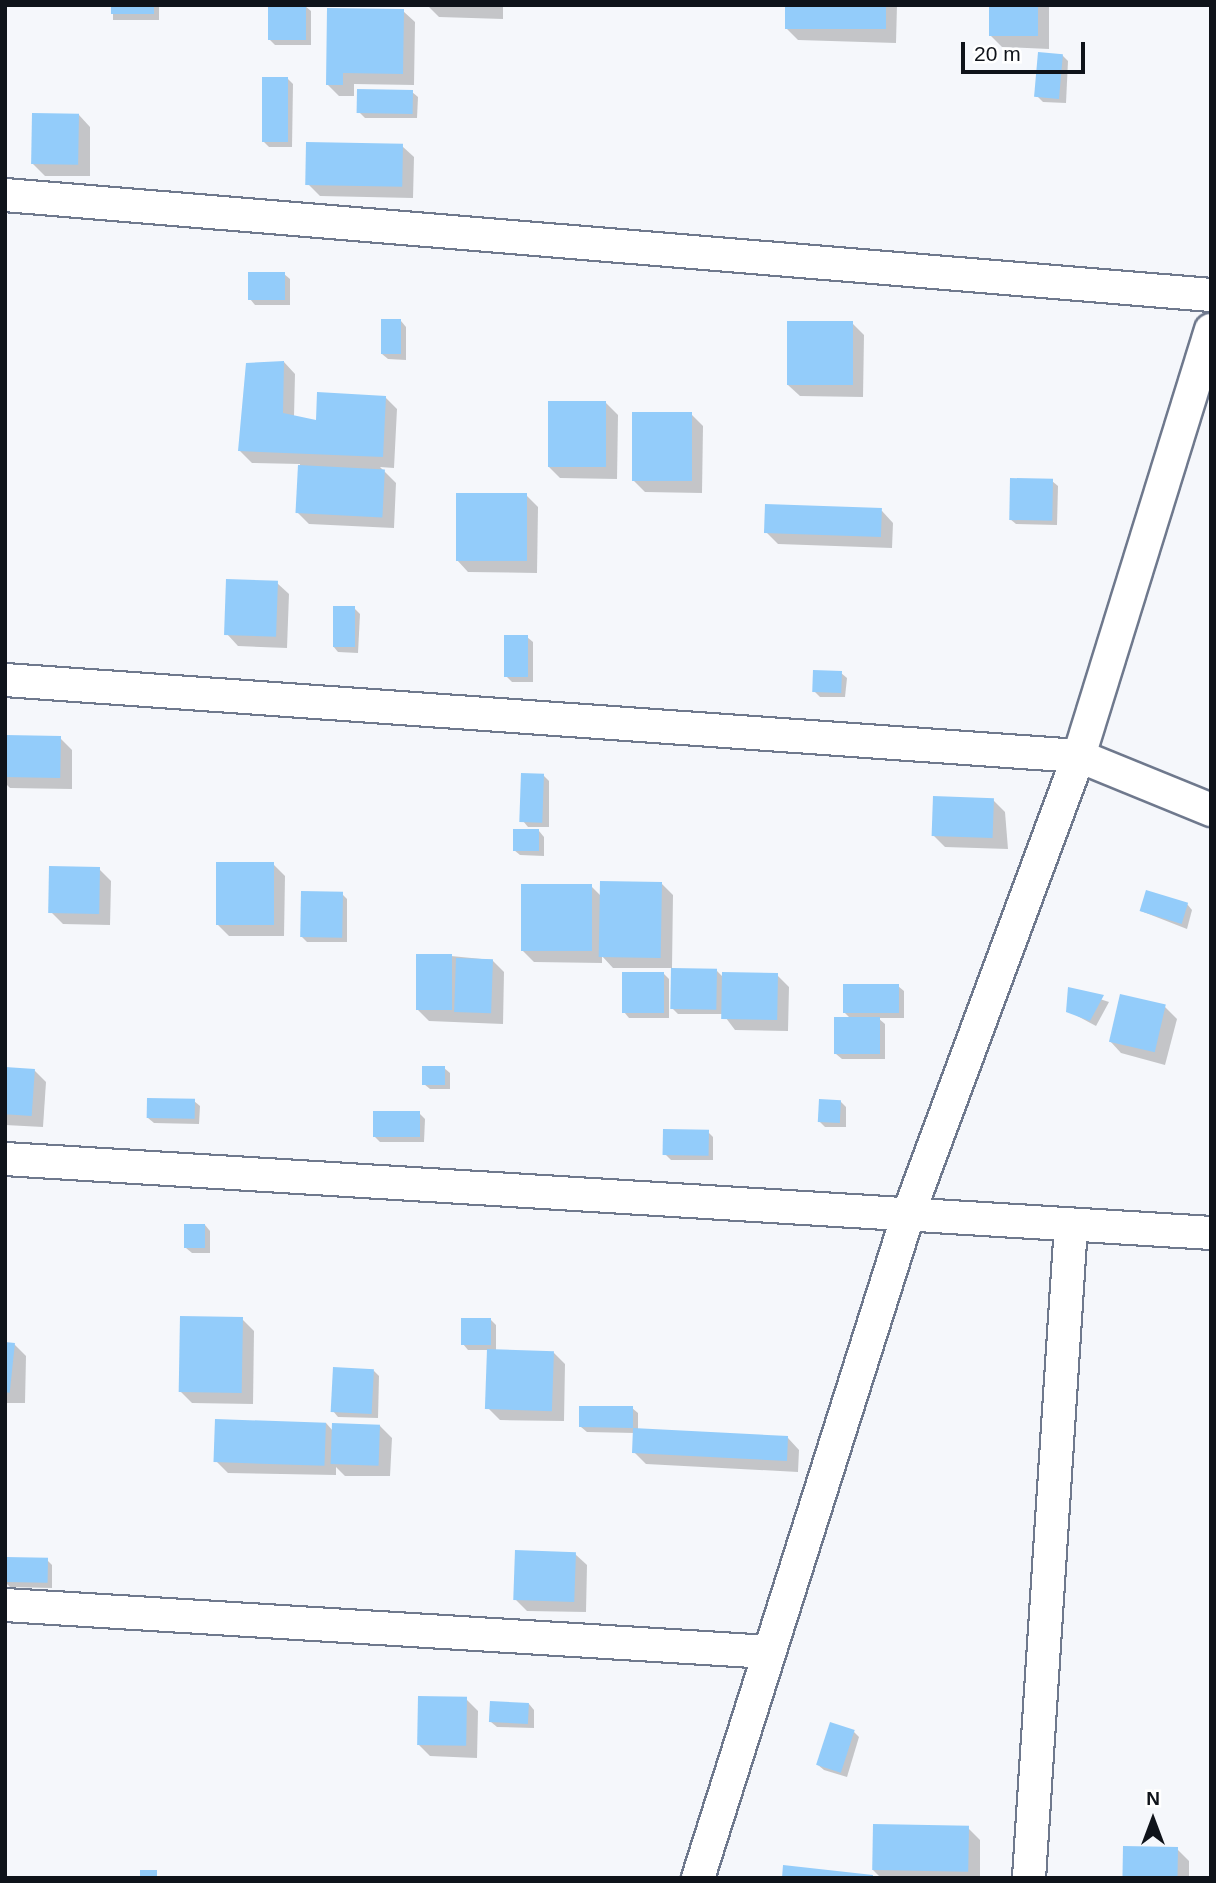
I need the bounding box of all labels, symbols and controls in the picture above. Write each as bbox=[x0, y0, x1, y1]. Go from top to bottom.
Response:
scale bar bbox=[964, 28, 1088, 72]
text: 20 m bbox=[974, 42, 1021, 65]
north arrow bbox=[1118, 1785, 1188, 1855]
text: N bbox=[1146, 1788, 1160, 1809]

